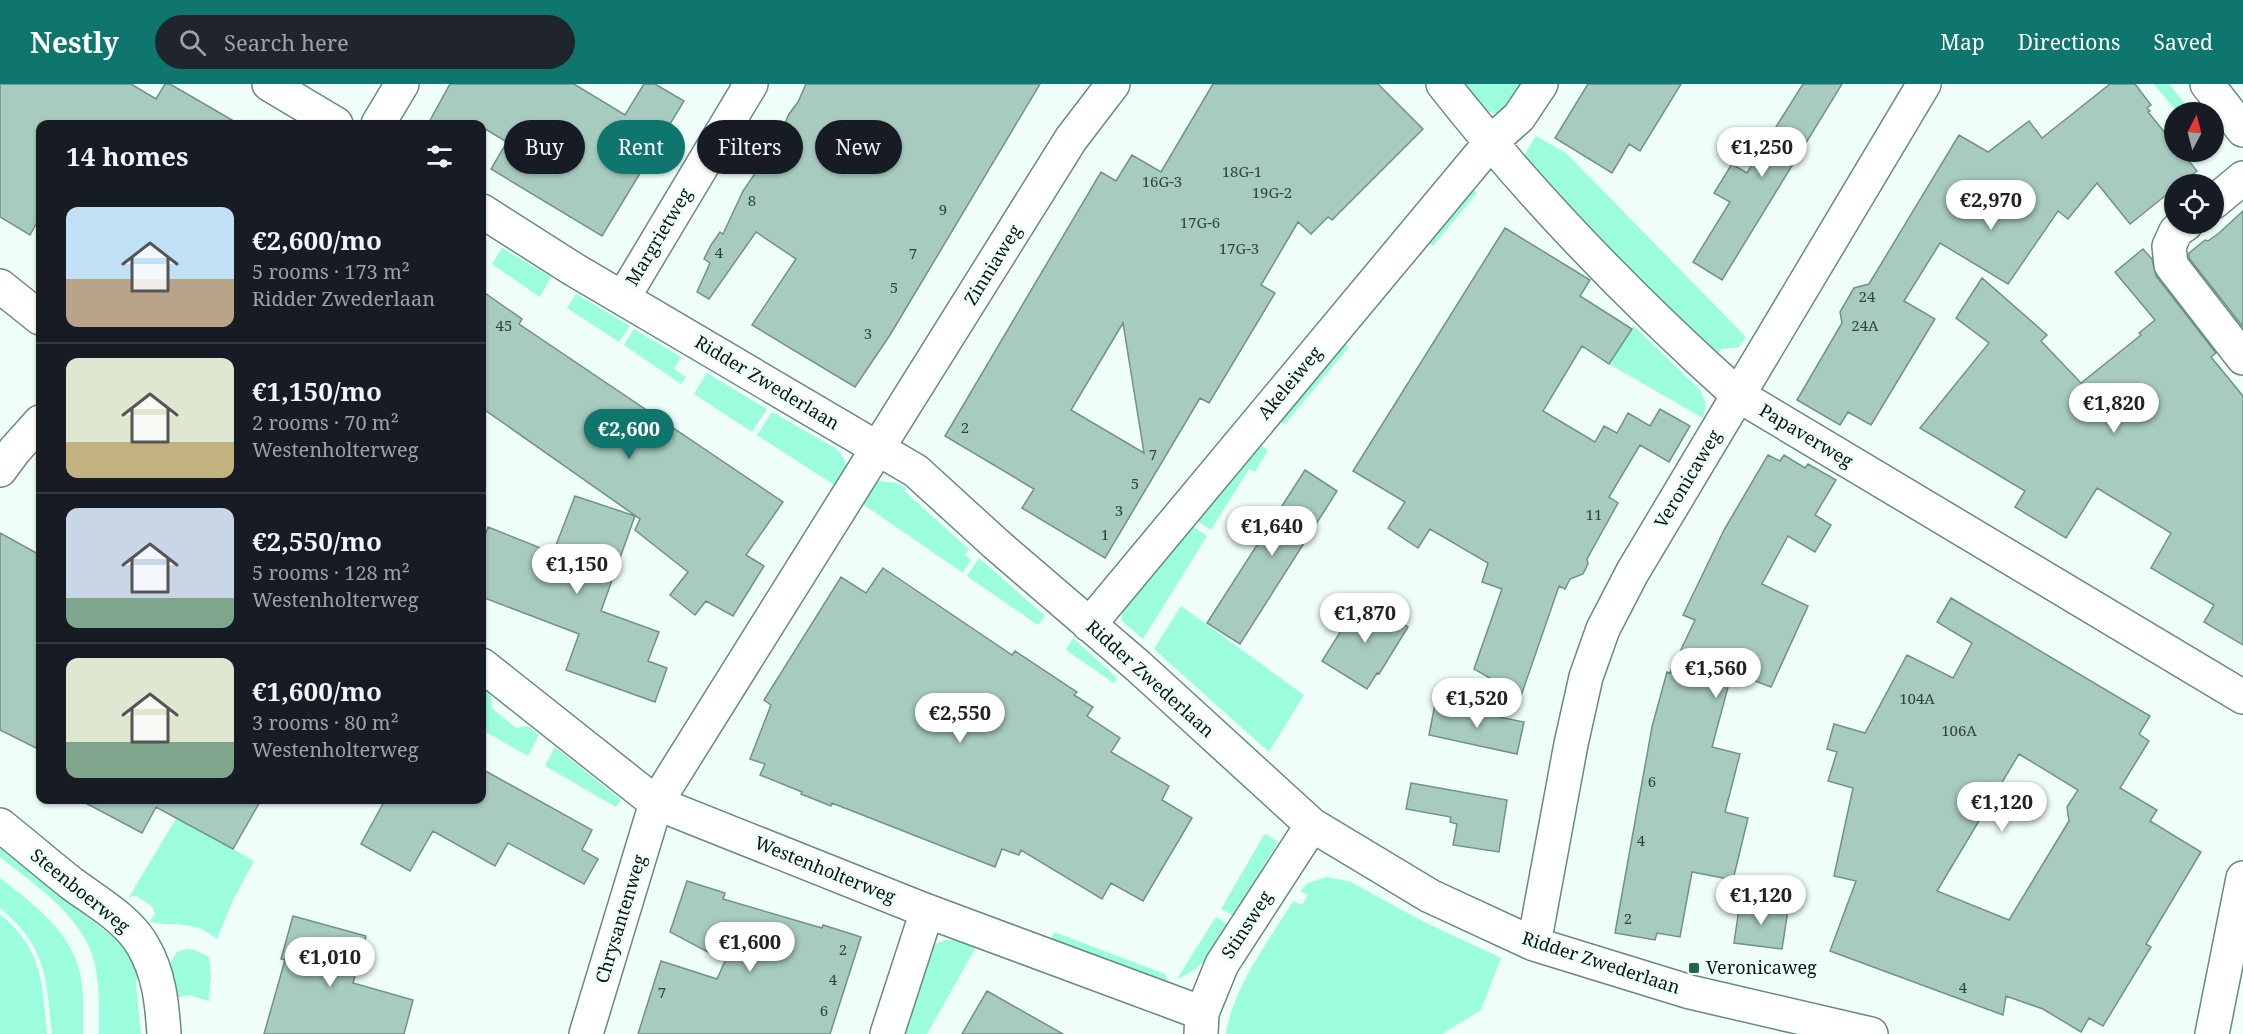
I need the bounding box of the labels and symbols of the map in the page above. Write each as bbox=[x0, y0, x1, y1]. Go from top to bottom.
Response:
north arrow bbox=[2164, 102, 2224, 162]
pin: €1,250 bbox=[1713, 127, 1811, 178]
house number: 18G-1 bbox=[1222, 161, 1262, 181]
house number: 16G-3 bbox=[1142, 171, 1182, 191]
pin: €2,970 bbox=[1942, 180, 2040, 231]
house number: 19G-2 bbox=[1252, 182, 1292, 202]
street label: Margrietweg bbox=[619, 183, 697, 290]
house number: 8 bbox=[748, 190, 756, 210]
house number: 9 bbox=[939, 199, 947, 219]
house number: 17G-6 bbox=[1180, 212, 1220, 232]
street label: Zinniaweg bbox=[958, 220, 1026, 309]
house number: 17G-3 bbox=[1219, 238, 1259, 258]
house number: 4 bbox=[715, 242, 724, 262]
house number: 7 bbox=[909, 243, 917, 263]
house number: 5 bbox=[890, 277, 898, 297]
house number: 24 bbox=[1859, 286, 1876, 306]
house number: 45 bbox=[496, 315, 512, 335]
house number: 24A bbox=[1851, 315, 1879, 335]
house number: 3 bbox=[864, 323, 872, 343]
street label: Ridder Zwederlaan bbox=[691, 329, 845, 435]
street label: Akeleiweg bbox=[1252, 341, 1327, 424]
pin: €1,820 bbox=[2065, 383, 2163, 434]
street label: Papaverweg bbox=[1755, 398, 1858, 473]
pin: €2,600 bbox=[580, 409, 678, 460]
house number: 2 bbox=[961, 417, 969, 437]
street label: Veronicaweg bbox=[1648, 425, 1726, 532]
house number: 7 bbox=[1149, 444, 1157, 464]
house number: 5 bbox=[1131, 473, 1139, 493]
house number: 3 bbox=[1115, 500, 1123, 520]
house number: 11 bbox=[1586, 504, 1602, 524]
pin: €1,640 bbox=[1223, 506, 1321, 557]
house number: 1 bbox=[1101, 524, 1109, 544]
pin: €1,150 bbox=[528, 544, 626, 595]
pin: €1,870 bbox=[1316, 593, 1414, 644]
street label: Ridder Zwederlaan bbox=[1081, 614, 1220, 743]
pin: €1,560 bbox=[1667, 648, 1765, 699]
pin: €1,520 bbox=[1428, 678, 1526, 729]
house number: 104A bbox=[1899, 688, 1935, 708]
pin: €2,550 bbox=[911, 693, 1009, 744]
house number: 106A bbox=[1941, 720, 1977, 740]
house number: 6 bbox=[1648, 771, 1656, 791]
pin: €1,120 bbox=[1953, 782, 2051, 833]
street label: Westenholterweg bbox=[751, 830, 900, 908]
house number: 4 bbox=[1637, 830, 1646, 850]
street label: Steenboerweg bbox=[26, 843, 136, 938]
street label: Chrysantenweg bbox=[589, 851, 651, 986]
pin: €1,120 bbox=[1712, 875, 1810, 926]
street label: Stinsweg bbox=[1215, 886, 1277, 963]
house number: 2 bbox=[1624, 908, 1632, 928]
pin: €1,600 bbox=[701, 922, 799, 973]
street label: Ridder Zwederlaan bbox=[1519, 925, 1684, 999]
pin: €1,010 bbox=[281, 937, 379, 988]
house number: 2 bbox=[839, 939, 847, 959]
place label: Veronicaweg bbox=[1706, 955, 1817, 979]
marker: Veronicaweg bbox=[1687, 961, 1701, 975]
house number: 4 bbox=[829, 969, 838, 989]
house number: 4 bbox=[1959, 977, 1968, 997]
house number: 7 bbox=[658, 982, 666, 1002]
house number: 6 bbox=[820, 1000, 828, 1020]

